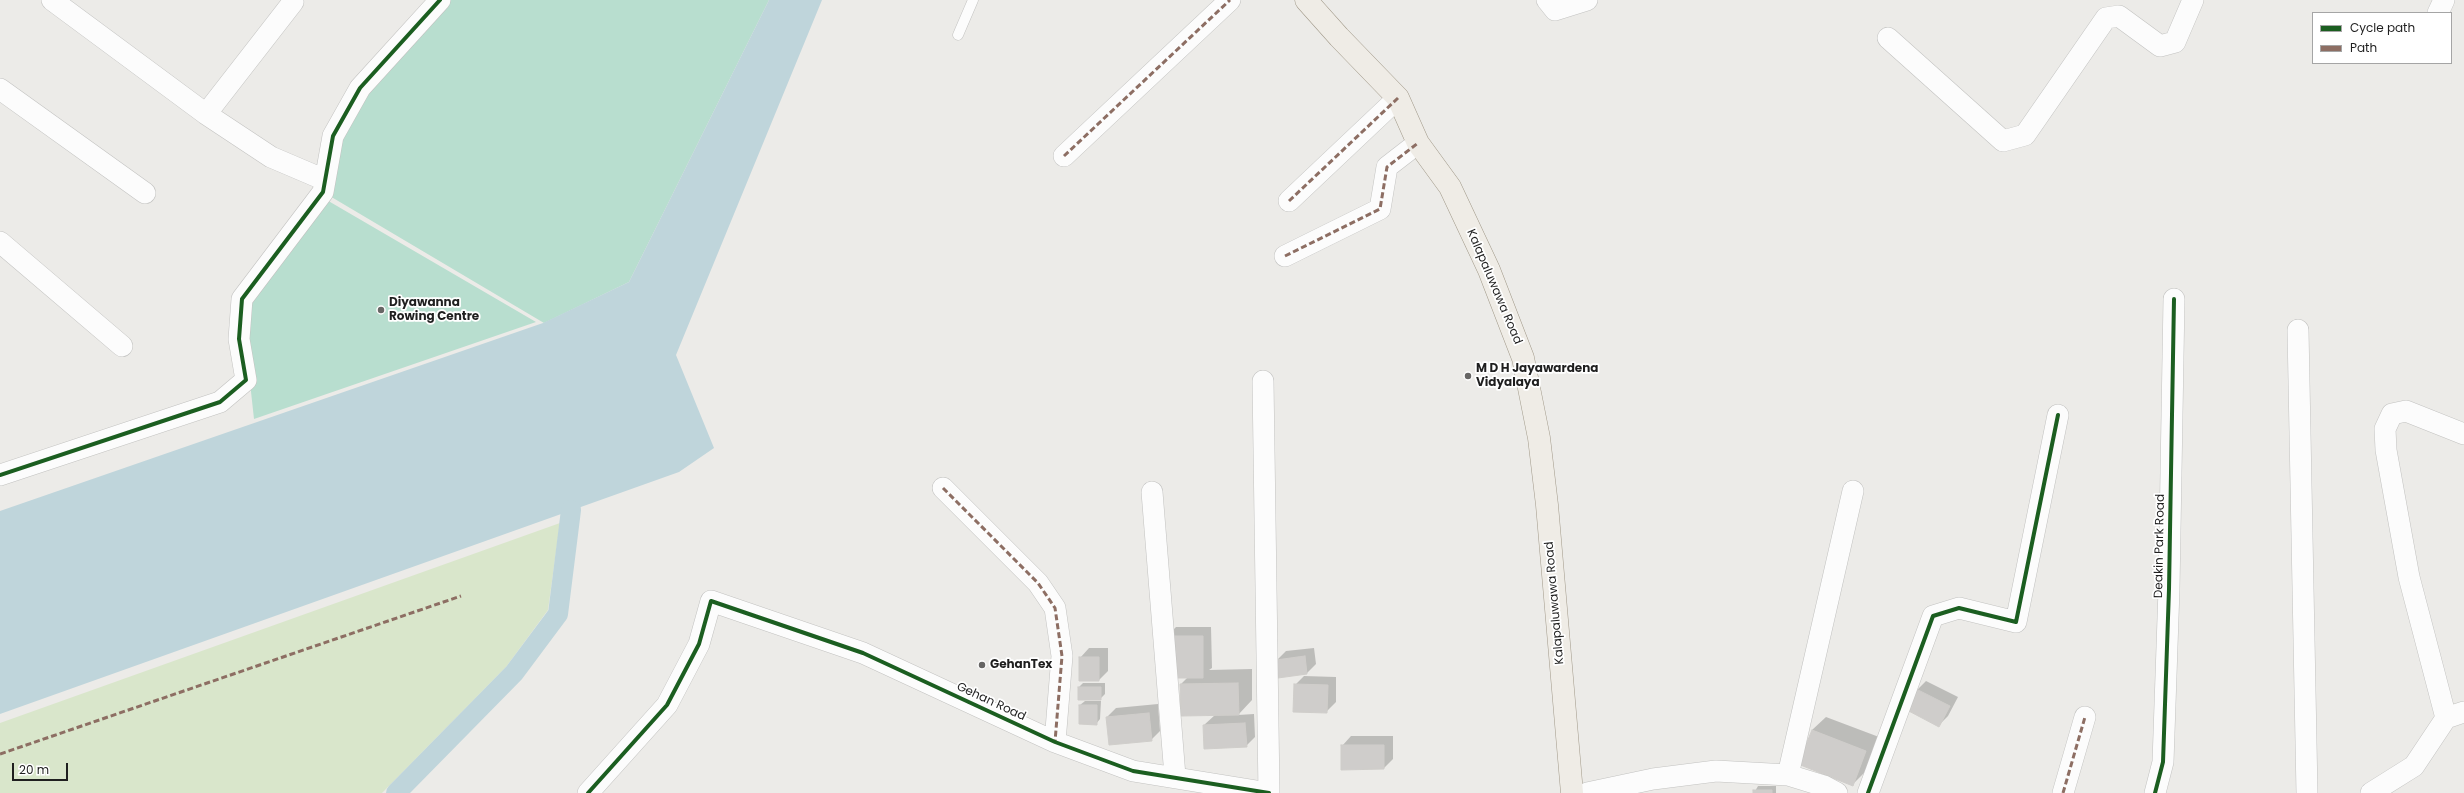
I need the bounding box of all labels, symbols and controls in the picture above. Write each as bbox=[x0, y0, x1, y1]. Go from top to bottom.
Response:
legend bbox=[2312, 12, 2452, 64]
text: Cycle path bbox=[2350, 19, 2415, 36]
text: Path bbox=[2350, 39, 2377, 56]
street label: Kalapaluwawa Road bbox=[1463, 227, 1525, 347]
place label: Diyawanna Rowing Centre bbox=[389, 296, 479, 324]
marker: Diyawanna Rowing Centre bbox=[376, 305, 386, 315]
place label: M D H Jayawardena Vidyalaya bbox=[1476, 362, 1598, 390]
marker: M D H Jayawardena Vidyalaya bbox=[1463, 371, 1473, 381]
street label: Deakin Park Road bbox=[2152, 494, 2168, 598]
street label: Kalapaluwawa Road bbox=[1542, 541, 1568, 665]
place label: GehanTex bbox=[990, 658, 1052, 672]
marker: GehanTex bbox=[977, 660, 987, 670]
street label: Gehan Road bbox=[954, 680, 1028, 724]
scale bar bbox=[14, 755, 70, 781]
text: 20 m bbox=[19, 761, 49, 778]

